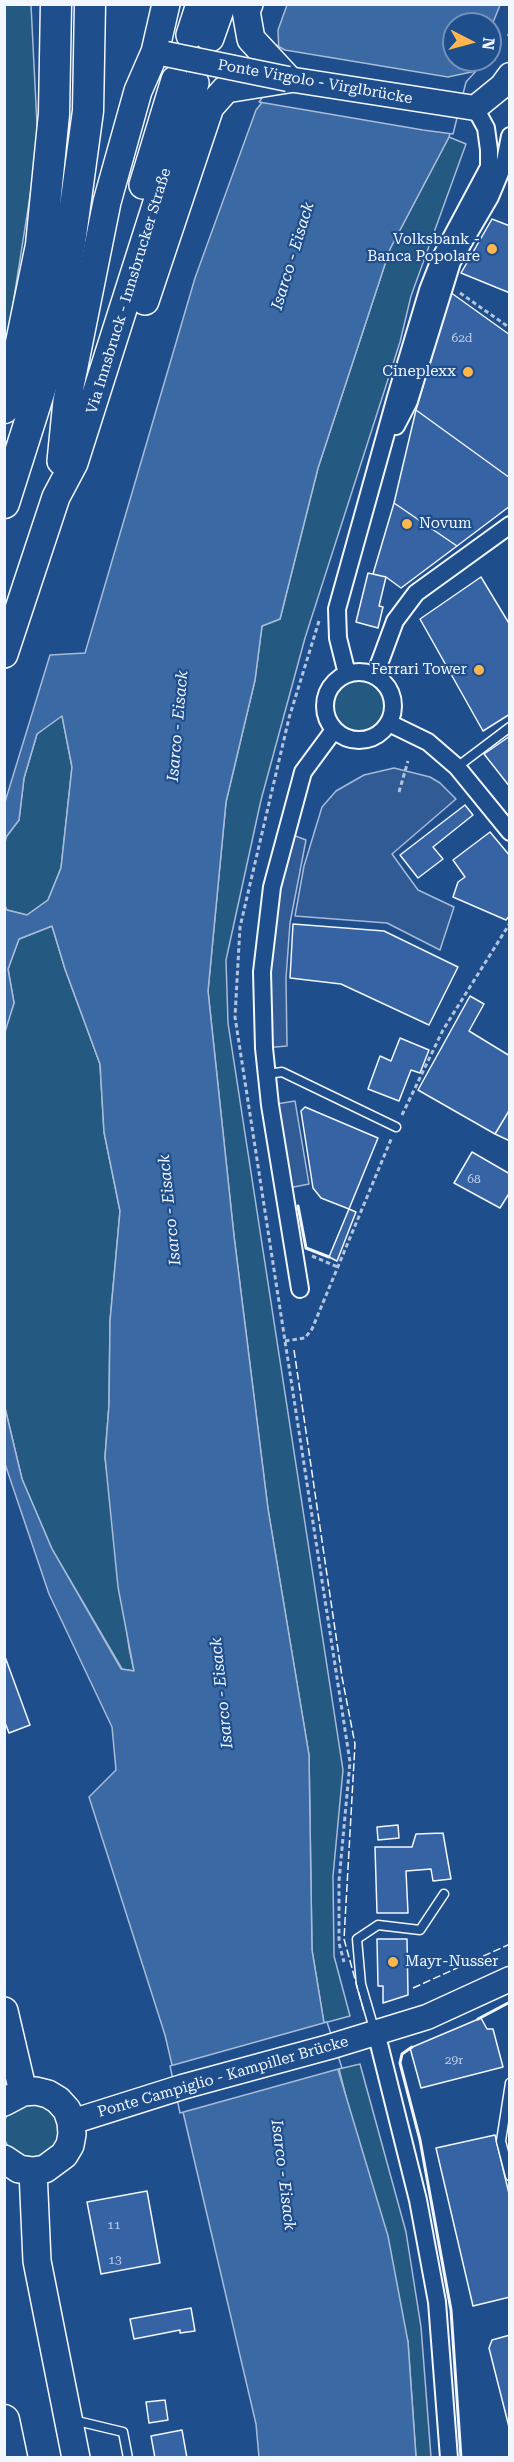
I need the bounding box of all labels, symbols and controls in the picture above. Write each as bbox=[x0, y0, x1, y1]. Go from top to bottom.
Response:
north arrow bbox=[442, 12, 502, 72]
text: N bbox=[478, 37, 499, 51]
street label: Ponte Virgolo - Virglbrücke bbox=[216, 56, 414, 108]
street label: Via Innsbruck - Innsbrucker Straße bbox=[83, 166, 175, 416]
water label: Isarco - Eisack bbox=[267, 200, 319, 312]
place label: Volksbank - Banca Popolare bbox=[367, 231, 480, 266]
marker: Volksbank - Banca Popolare bbox=[485, 242, 499, 256]
house number: 62d bbox=[451, 331, 473, 345]
place label: Cineplexx bbox=[382, 363, 456, 381]
marker: Cineplexx bbox=[461, 365, 475, 379]
place label: Novum bbox=[419, 515, 472, 533]
marker: Novum bbox=[400, 517, 414, 531]
place label: Ferrari Tower bbox=[371, 661, 467, 679]
marker: Ferrari Tower bbox=[472, 663, 486, 677]
water label: Isarco - Eisack bbox=[164, 670, 192, 782]
water label: Isarco - Eisack bbox=[155, 1153, 185, 1267]
house number: 68 bbox=[467, 1172, 481, 1186]
water label: Isarco - Eisack bbox=[207, 1636, 237, 1750]
place label: Mayr-Nusser bbox=[405, 1953, 498, 1971]
marker: Mayr-Nusser bbox=[386, 1955, 400, 1969]
street label: Ponte Campiglio - Kampiller Brücke bbox=[96, 2033, 350, 2121]
house number: 29r bbox=[445, 2053, 463, 2067]
water label: Isarco - Eisack bbox=[267, 2118, 299, 2232]
house number: 11 bbox=[107, 2218, 121, 2232]
house number: 13 bbox=[108, 2253, 122, 2267]

